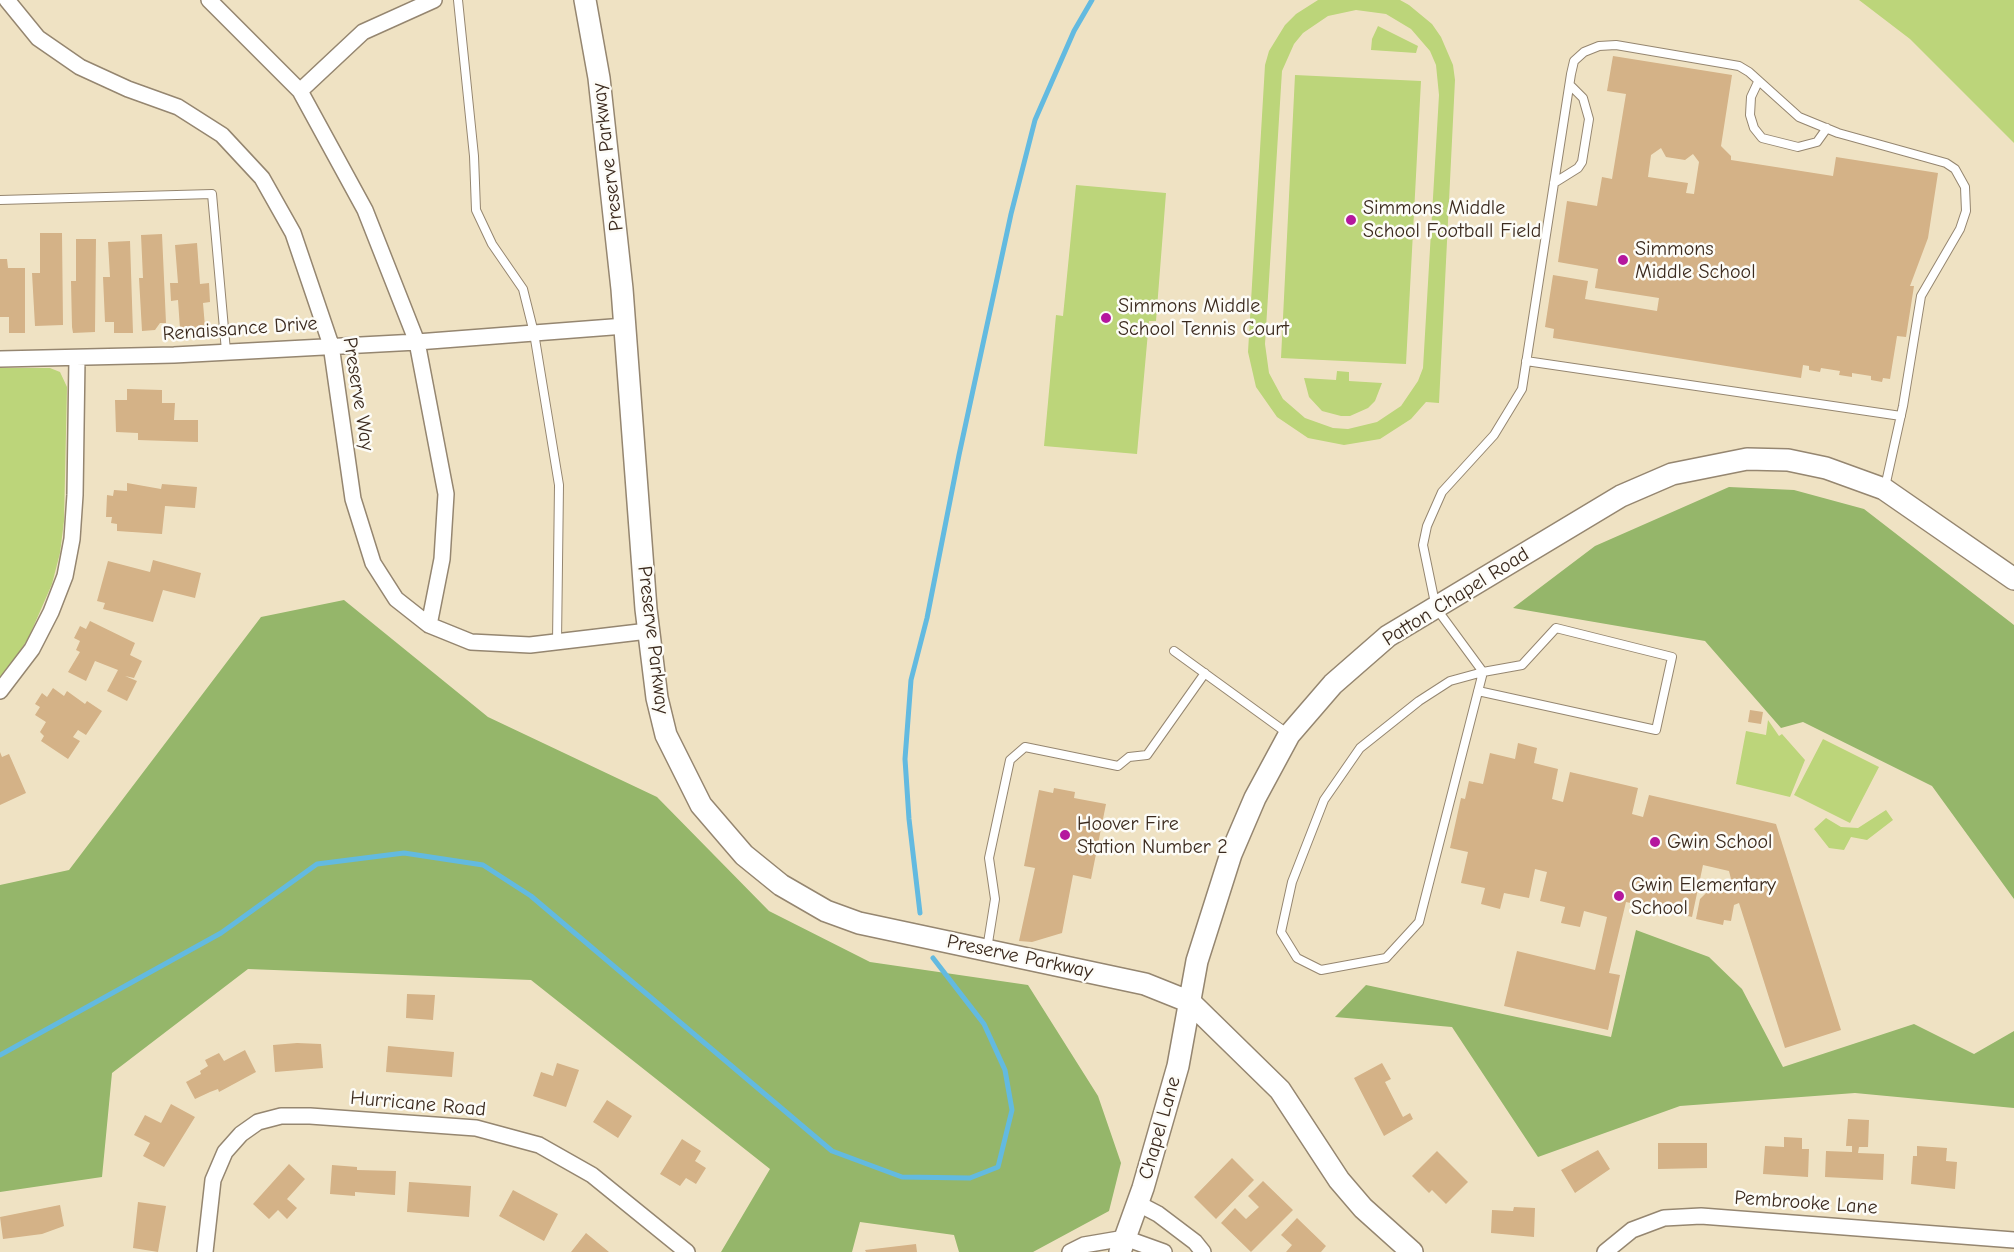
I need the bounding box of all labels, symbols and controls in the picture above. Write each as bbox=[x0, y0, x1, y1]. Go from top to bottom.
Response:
street label: Preserve Parkway bbox=[587, 82, 629, 232]
place label: Simmons Middle School Football Field bbox=[1363, 196, 1541, 243]
marker: Simmons Middle School Football Field bbox=[1344, 213, 1358, 227]
place label: Simmons Middle School bbox=[1635, 237, 1756, 284]
marker: Simmons Middle School bbox=[1616, 253, 1630, 267]
place label: Simmons Middle School Tennis Court bbox=[1118, 294, 1289, 341]
marker: Simmons Middle School Tennis Court bbox=[1099, 311, 1113, 325]
street label: Renaissance Drive bbox=[162, 312, 318, 346]
street label: Preserve Way bbox=[337, 335, 379, 453]
street label: Patton Chapel Road bbox=[1378, 542, 1534, 652]
street label: Preserve Parkway bbox=[632, 565, 674, 715]
place label: Hoover Fire Station Number 2 bbox=[1077, 812, 1228, 859]
marker: Hoover Fire Station Number 2 bbox=[1058, 828, 1072, 842]
place label: Gwin School bbox=[1667, 830, 1772, 854]
marker: Gwin School bbox=[1648, 835, 1662, 849]
place label: Gwin Elementary School bbox=[1631, 873, 1776, 920]
marker: Gwin Elementary School bbox=[1612, 889, 1626, 903]
street label: Preserve Parkway bbox=[945, 930, 1095, 984]
street label: Chapel Lane bbox=[1134, 1074, 1186, 1182]
street label: Hurricane Road bbox=[349, 1086, 487, 1122]
street label: Pembrooke Lane bbox=[1734, 1186, 1878, 1220]

